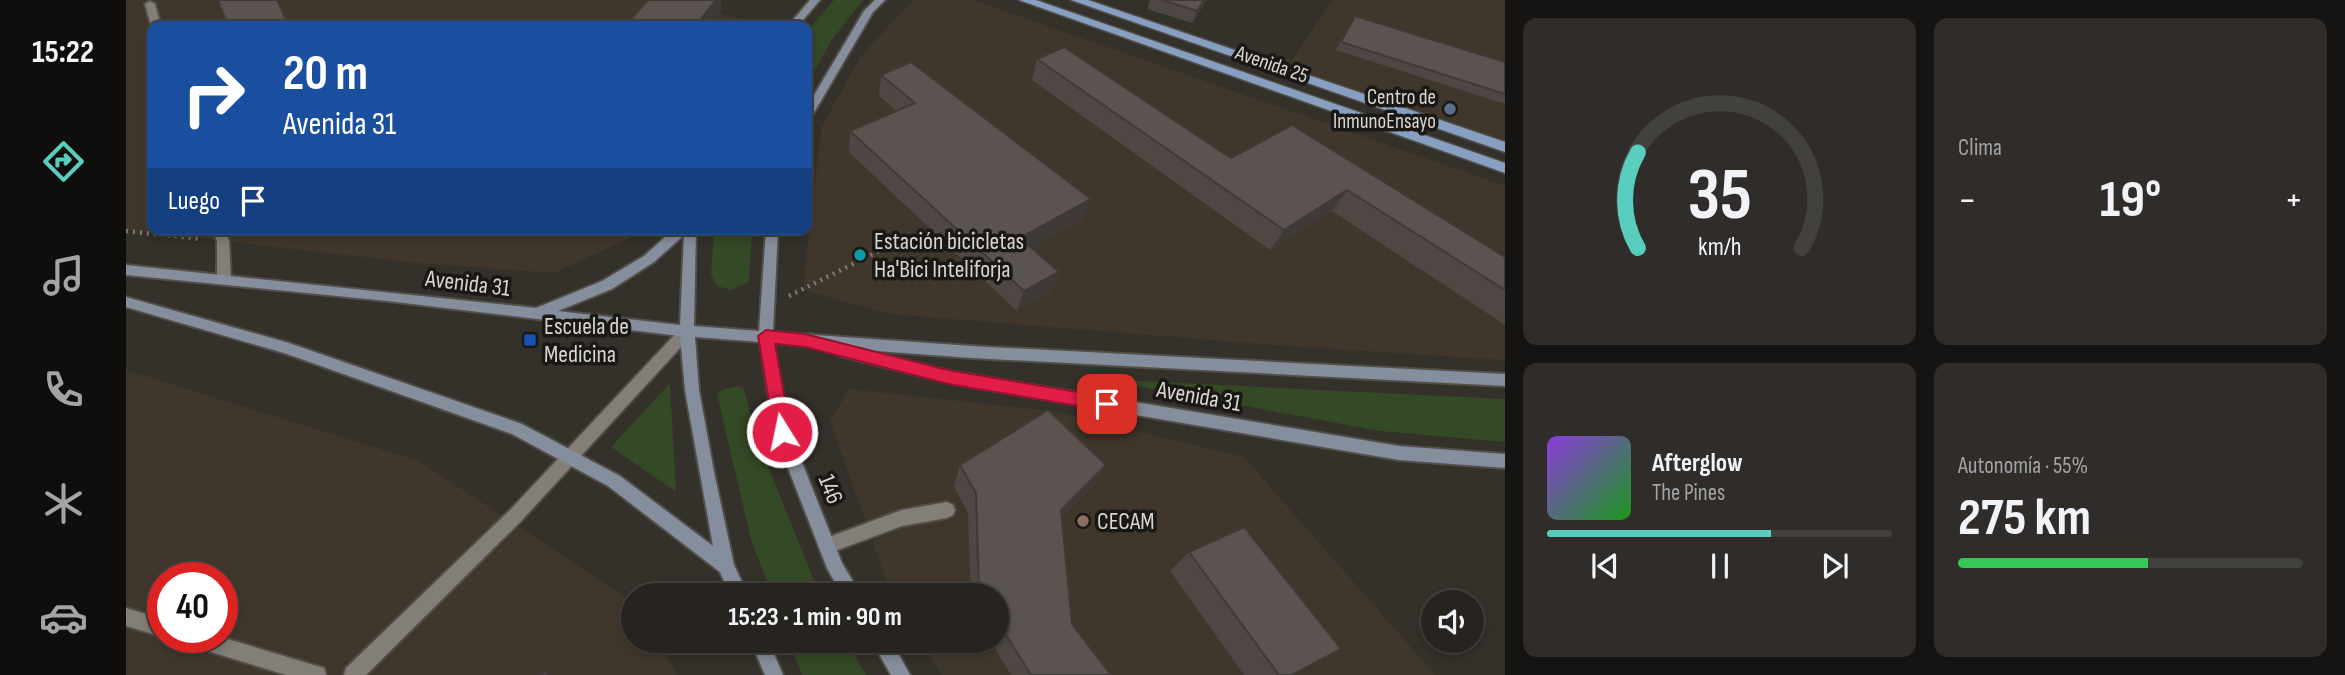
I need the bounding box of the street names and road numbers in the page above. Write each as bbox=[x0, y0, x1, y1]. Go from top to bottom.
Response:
street label: Avenida 25 bbox=[1231, 40, 1312, 89]
street label: Avenida 31 bbox=[423, 264, 512, 303]
street label: Avenida 31 bbox=[1154, 375, 1244, 418]
street label: 146 bbox=[812, 470, 849, 508]

